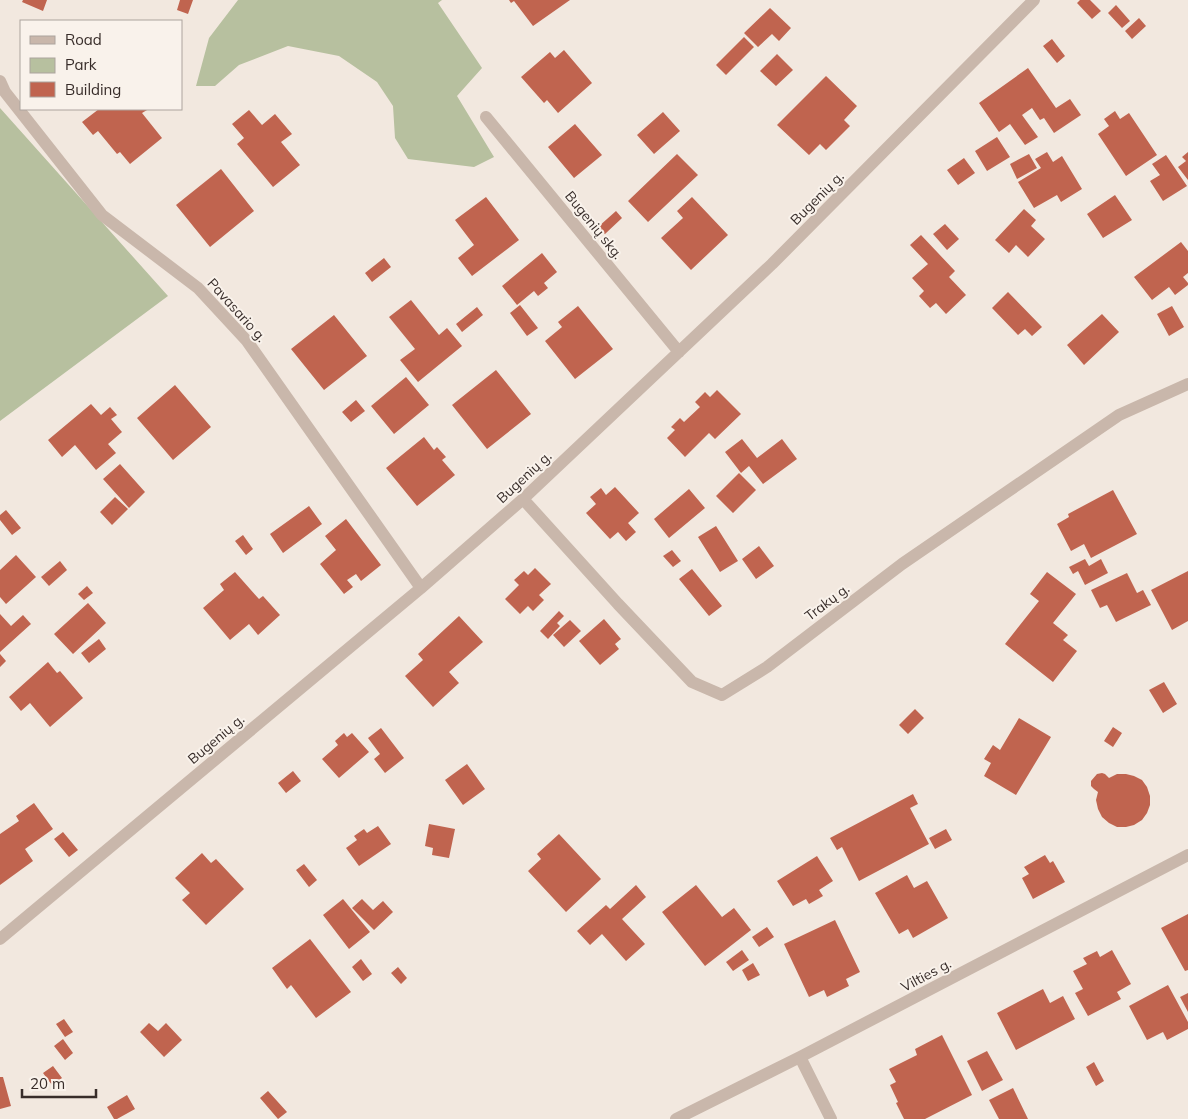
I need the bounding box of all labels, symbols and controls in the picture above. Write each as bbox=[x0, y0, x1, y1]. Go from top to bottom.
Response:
legend bbox=[20, 20, 182, 110]
text: Road bbox=[65, 30, 102, 49]
text: Park bbox=[65, 55, 97, 74]
text: Building bbox=[65, 80, 121, 99]
street label: Bugenių g. bbox=[786, 167, 848, 229]
street label: Bugenių skg. bbox=[561, 187, 627, 263]
street label: Pavasario g. bbox=[204, 274, 270, 346]
street label: Bugenių g. bbox=[493, 447, 555, 507]
street label: Trakų g. bbox=[801, 579, 853, 625]
street label: Bugenių g. bbox=[184, 710, 248, 768]
street label: Vilties g. bbox=[898, 954, 954, 996]
scale bar bbox=[22, 1066, 96, 1098]
text: 20 m bbox=[30, 1074, 65, 1093]

